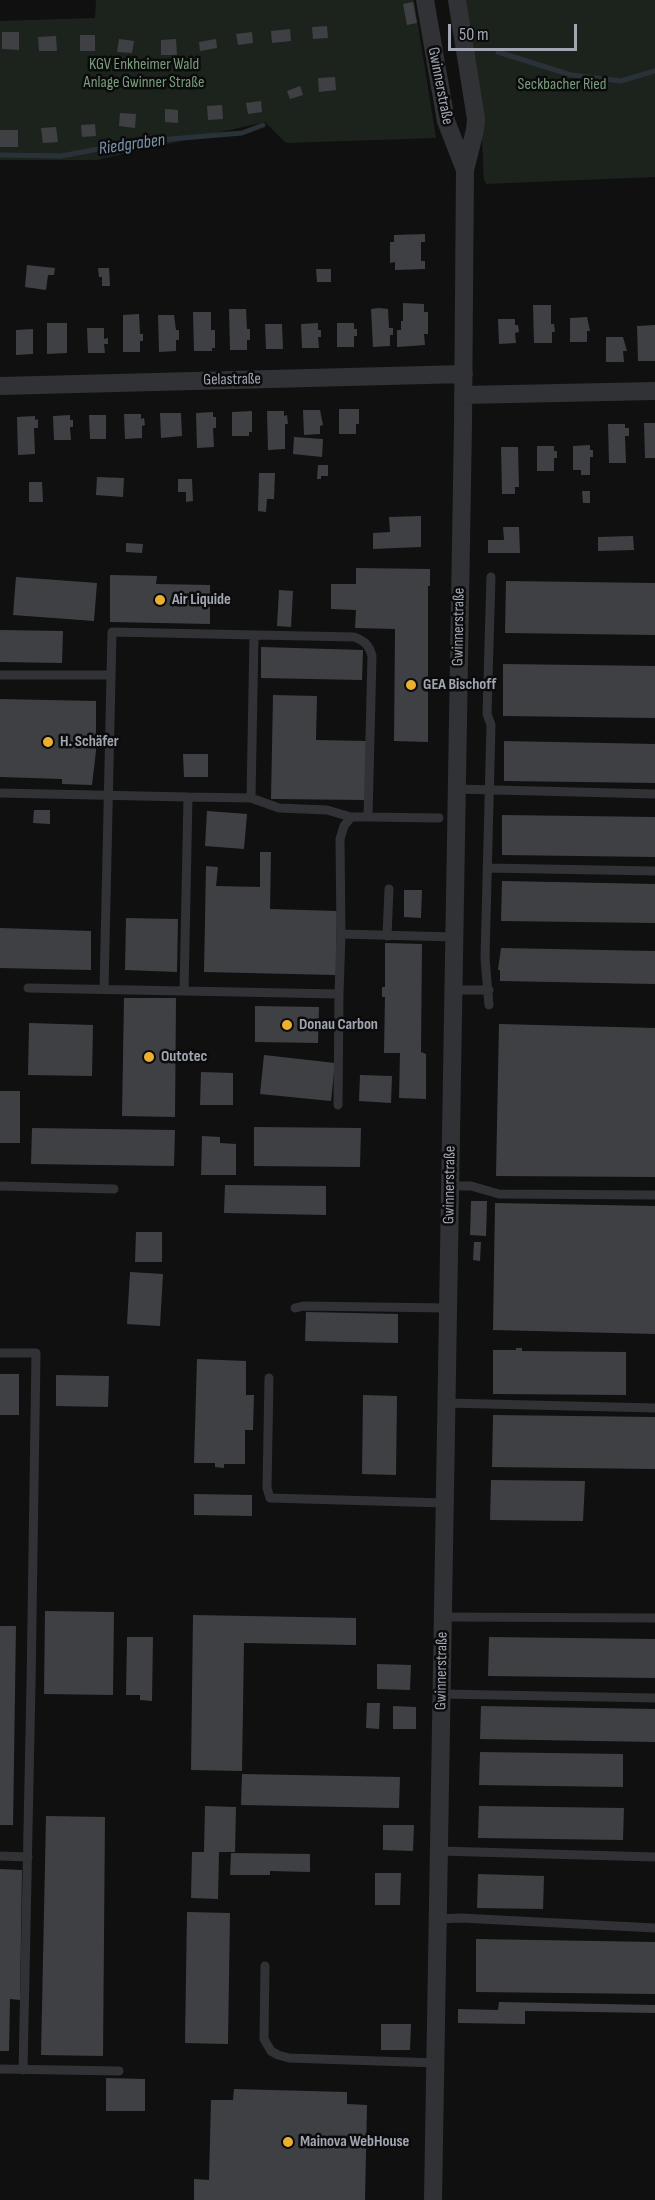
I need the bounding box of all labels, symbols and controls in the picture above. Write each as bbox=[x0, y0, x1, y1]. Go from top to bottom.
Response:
scale bar bbox=[451, 12, 580, 50]
text: 50 m bbox=[459, 24, 489, 45]
street label: Gwinnerstraße bbox=[423, 46, 457, 126]
park label: KGV Enkheimer Wald Anlage Gwinner Straße bbox=[84, 55, 204, 93]
park label: Seckbacher Ried bbox=[518, 75, 606, 95]
water label: Riedgraben bbox=[97, 130, 167, 160]
street label: Gelastraße bbox=[203, 370, 261, 390]
street label: Gwinnerstraße bbox=[449, 588, 469, 666]
place label: Air Liquide bbox=[172, 590, 231, 610]
marker: Air Liquide bbox=[153, 593, 167, 607]
place label: GEA Bischoff bbox=[423, 675, 496, 695]
marker: GEA Bischoff bbox=[404, 678, 418, 692]
place label: H. Schäfer bbox=[60, 732, 119, 752]
marker: H. Schäfer bbox=[41, 735, 55, 749]
place label: Donau Carbon bbox=[299, 1015, 378, 1035]
marker: Donau Carbon bbox=[280, 1018, 294, 1032]
place label: Outotec bbox=[161, 1047, 207, 1067]
marker: Outotec bbox=[142, 1050, 156, 1064]
street label: Gwinnerstraße bbox=[440, 1146, 460, 1224]
street label: Gwinnerstraße bbox=[432, 1632, 452, 1710]
place label: Mainova WebHouse bbox=[300, 2132, 409, 2152]
marker: Mainova WebHouse bbox=[281, 2135, 295, 2149]

